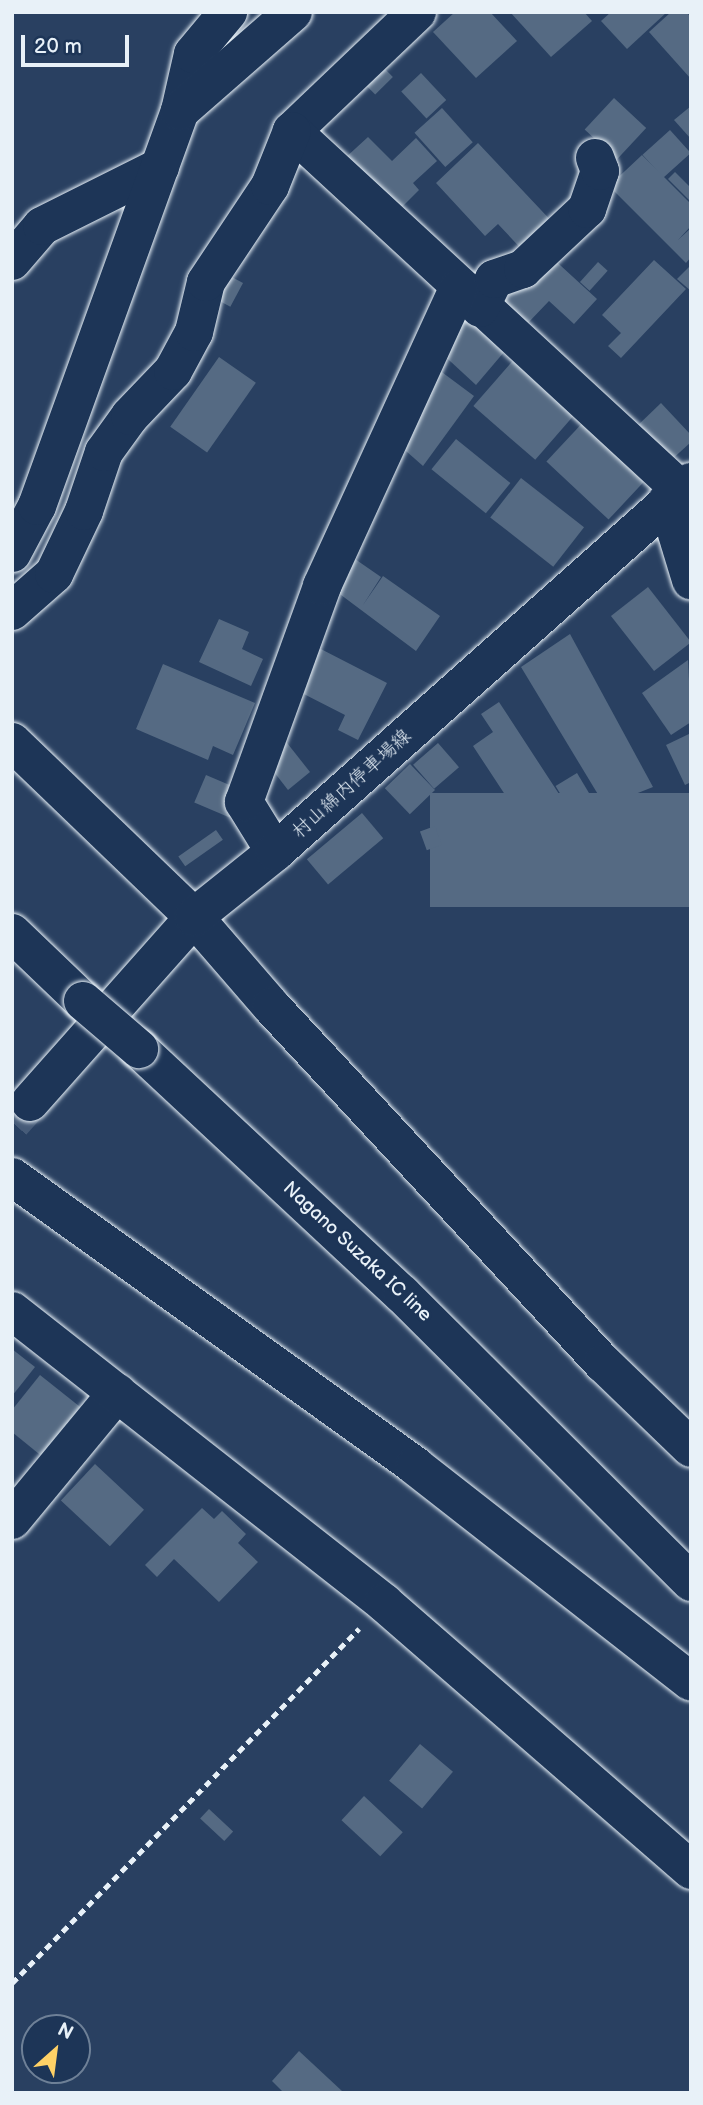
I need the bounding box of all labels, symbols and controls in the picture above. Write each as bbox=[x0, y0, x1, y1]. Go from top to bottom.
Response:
scale bar bbox=[24, 21, 133, 65]
text: 20 m bbox=[34, 34, 82, 59]
street label: 村山綿内停車場線 bbox=[288, 725, 416, 843]
street label: Nagano Suzaka IC line bbox=[278, 1177, 436, 1327]
north arrow bbox=[21, 2014, 91, 2084]
text: N bbox=[53, 2018, 77, 2045]

